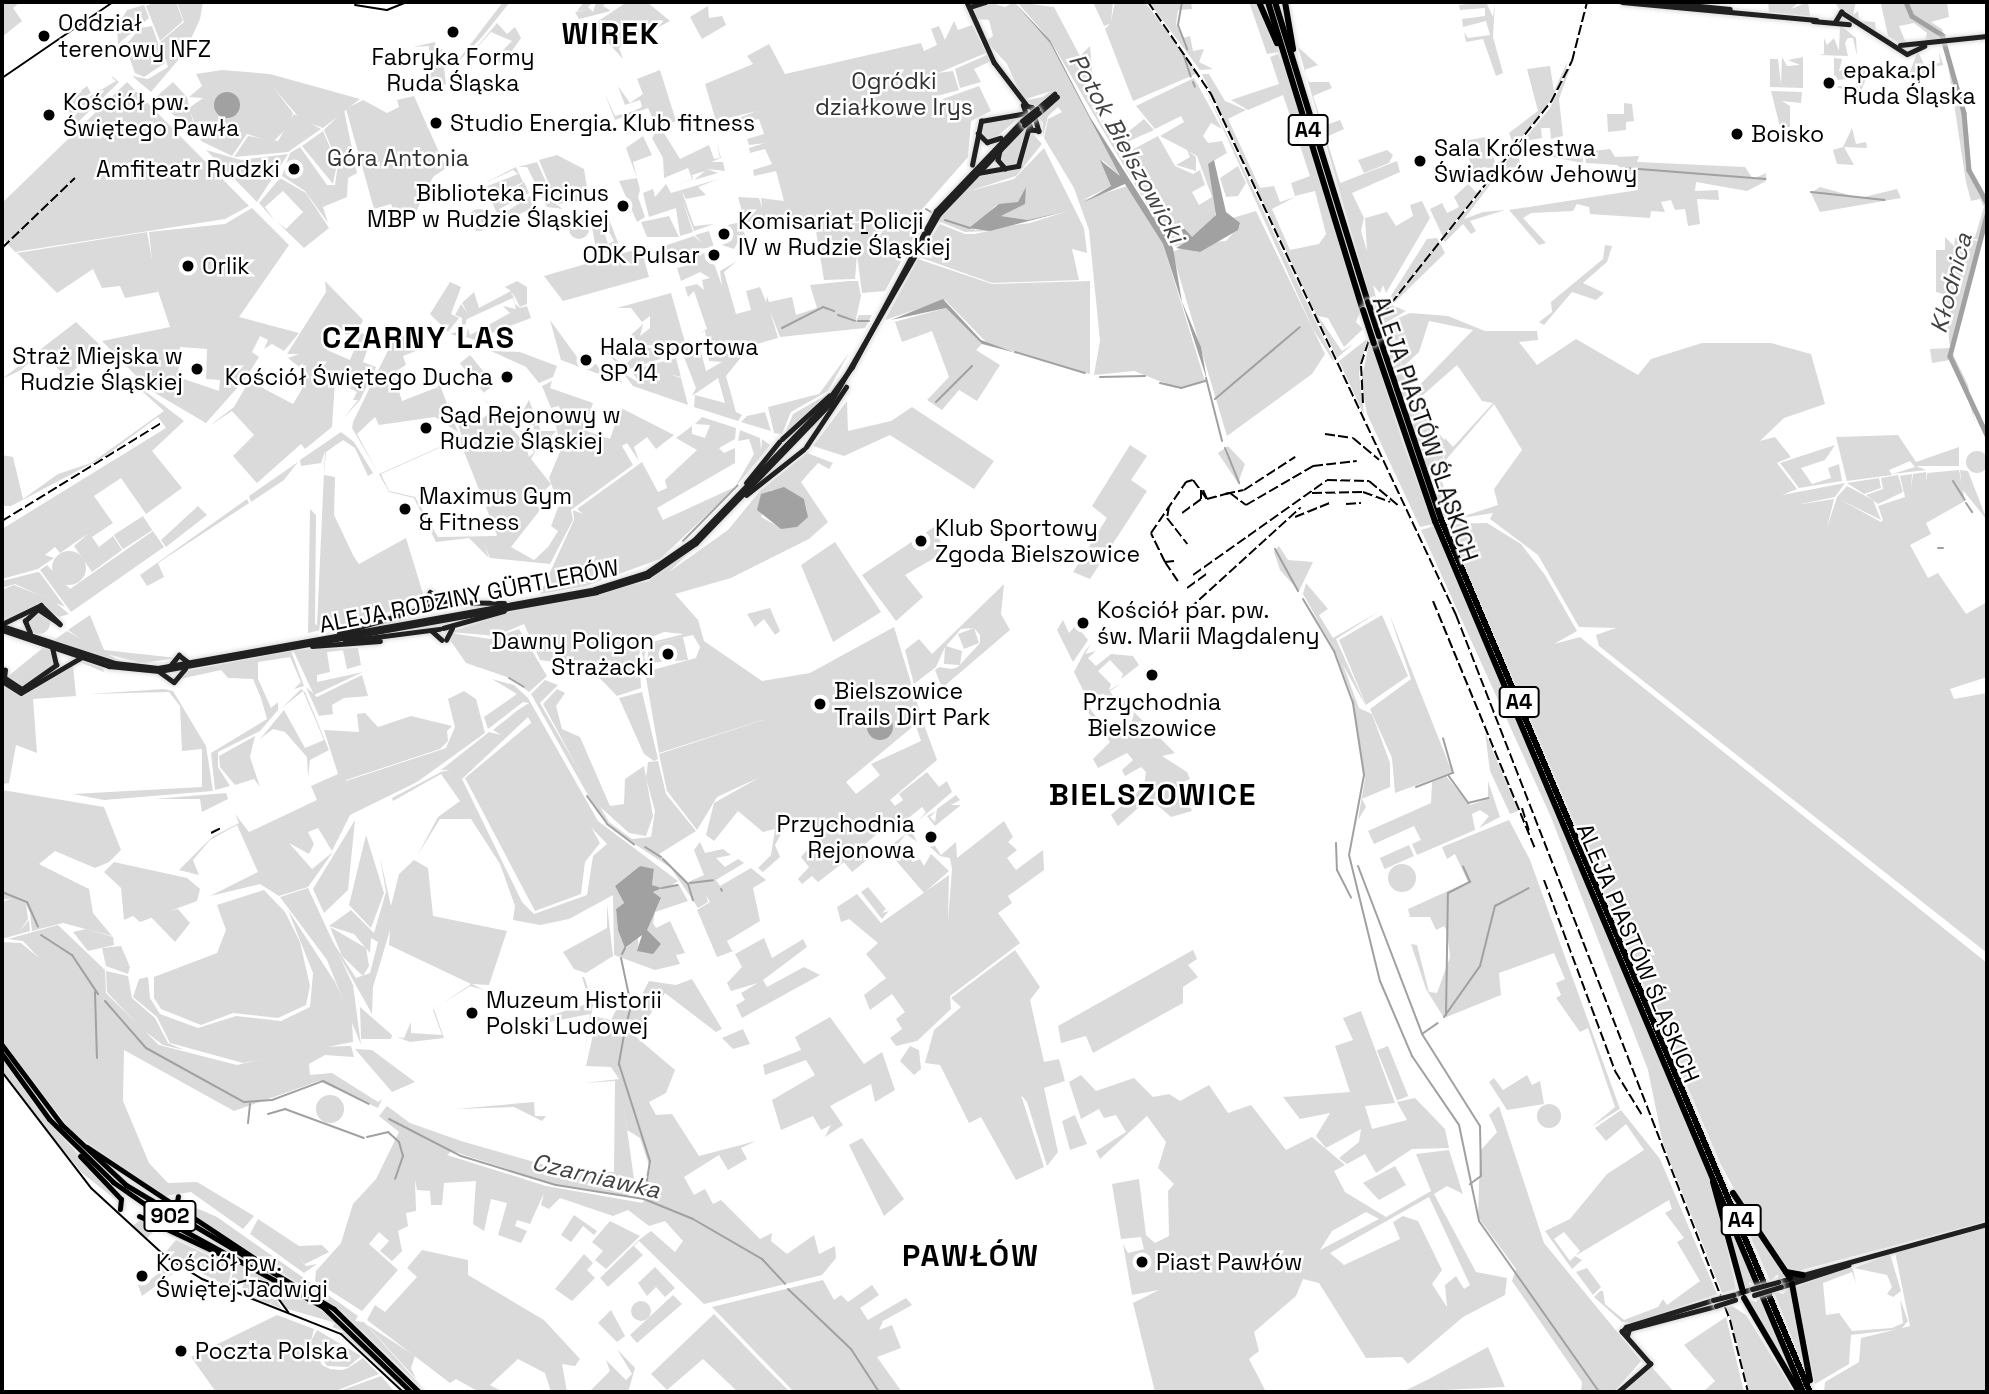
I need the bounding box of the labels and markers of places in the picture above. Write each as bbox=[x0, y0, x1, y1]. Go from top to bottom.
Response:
place label: Oddział terenowy NFZ bbox=[58, 9, 211, 63]
marker: Fabryka Formy Ruda Śląska bbox=[445, 24, 461, 40]
marker: Oddział terenowy NFZ bbox=[36, 28, 52, 44]
place label: Fabryka Formy Ruda Śląska bbox=[371, 43, 535, 97]
place label: epaka.pl Ruda Śląska bbox=[1843, 56, 1976, 110]
marker: epaka.pl Ruda Śląska bbox=[1821, 75, 1837, 91]
place label: Kościół pw. Świętego Pawła bbox=[63, 88, 239, 142]
marker: Kościół pw. Świętego Pawła bbox=[41, 107, 57, 123]
place label: Studio Energia. Klub fitness bbox=[450, 109, 756, 137]
marker: Studio Energia. Klub fitness bbox=[428, 115, 444, 131]
place label: Boisko bbox=[1751, 120, 1824, 148]
marker: Boisko bbox=[1729, 126, 1745, 142]
place label: Sala Królestwa Świadków Jehowy bbox=[1434, 134, 1637, 188]
marker: Sala Królestwa Świadków Jehowy bbox=[1412, 153, 1428, 169]
place label: Amfiteatr Rudzki bbox=[96, 155, 280, 183]
marker: Amfiteatr Rudzki bbox=[286, 161, 302, 177]
place label: Biblioteka Ficinus MBP w Rudzie Śląskiej bbox=[367, 179, 609, 233]
marker: Biblioteka Ficinus MBP w Rudzie Śląskiej bbox=[615, 198, 631, 214]
place label: Komisariat Policji IV w Rudzie Śląskiej bbox=[738, 207, 951, 261]
marker: Komisariat Policji IV w Rudzie Śląskiej bbox=[716, 226, 732, 242]
place label: ODK Pulsar bbox=[583, 241, 700, 269]
marker: ODK Pulsar bbox=[706, 247, 722, 263]
place label: Orlik bbox=[202, 252, 250, 280]
marker: Orlik bbox=[180, 258, 196, 274]
place label: Hala sportowa SP 14 bbox=[600, 333, 759, 387]
place label: Straż Miejska w Rudzie Śląskiej bbox=[12, 342, 183, 396]
marker: Hala sportowa SP 14 bbox=[578, 352, 594, 368]
marker: Straż Miejska w Rudzie Śląskiej bbox=[189, 361, 205, 377]
place label: Kościół Świętego Ducha bbox=[225, 363, 493, 391]
marker: Kościół Świętego Ducha bbox=[499, 369, 515, 385]
place label: Sąd Rejonowy w Rudzie Śląskiej bbox=[440, 401, 621, 455]
marker: Sąd Rejonowy w Rudzie Śląskiej bbox=[418, 420, 434, 436]
place label: Maximus Gym & Fitness bbox=[419, 482, 572, 536]
marker: Maximus Gym & Fitness bbox=[397, 501, 413, 517]
place label: Klub Sportowy Zgoda Bielszowice bbox=[935, 514, 1140, 568]
marker: Klub Sportowy Zgoda Bielszowice bbox=[913, 533, 929, 549]
place label: Kościół par. pw. św. Marii Magdaleny bbox=[1097, 596, 1320, 650]
marker: Kościół par. pw. św. Marii Magdaleny bbox=[1075, 615, 1091, 631]
place label: Dawny Poligon Strażacki bbox=[491, 627, 654, 681]
marker: Dawny Poligon Strażacki bbox=[660, 646, 676, 662]
marker: Przychodnia Bielszowice bbox=[1142, 665, 1162, 685]
place label: Bielszowice Trails Dirt Park bbox=[834, 677, 990, 731]
place label: Przychodnia Bielszowice bbox=[1083, 688, 1221, 742]
marker: Bielszowice Trails Dirt Park bbox=[812, 696, 828, 712]
place label: Przychodnia Rejonowa bbox=[777, 810, 915, 864]
marker: Przychodnia Rejonowa bbox=[921, 827, 941, 847]
place label: Muzeum Historii Polski Ludowej bbox=[486, 986, 662, 1040]
marker: Muzeum Historii Polski Ludowej bbox=[464, 1005, 480, 1021]
place label: Piast Pawłów bbox=[1156, 1248, 1302, 1276]
place label: Kościół pw. Świętej Jadwigi bbox=[156, 1249, 328, 1303]
marker: Piast Pawłów bbox=[1134, 1254, 1150, 1270]
marker: Kościół pw. Świętej Jadwigi bbox=[134, 1268, 150, 1284]
place label: Poczta Polska bbox=[195, 1337, 348, 1365]
marker: Poczta Polska bbox=[173, 1343, 189, 1359]

